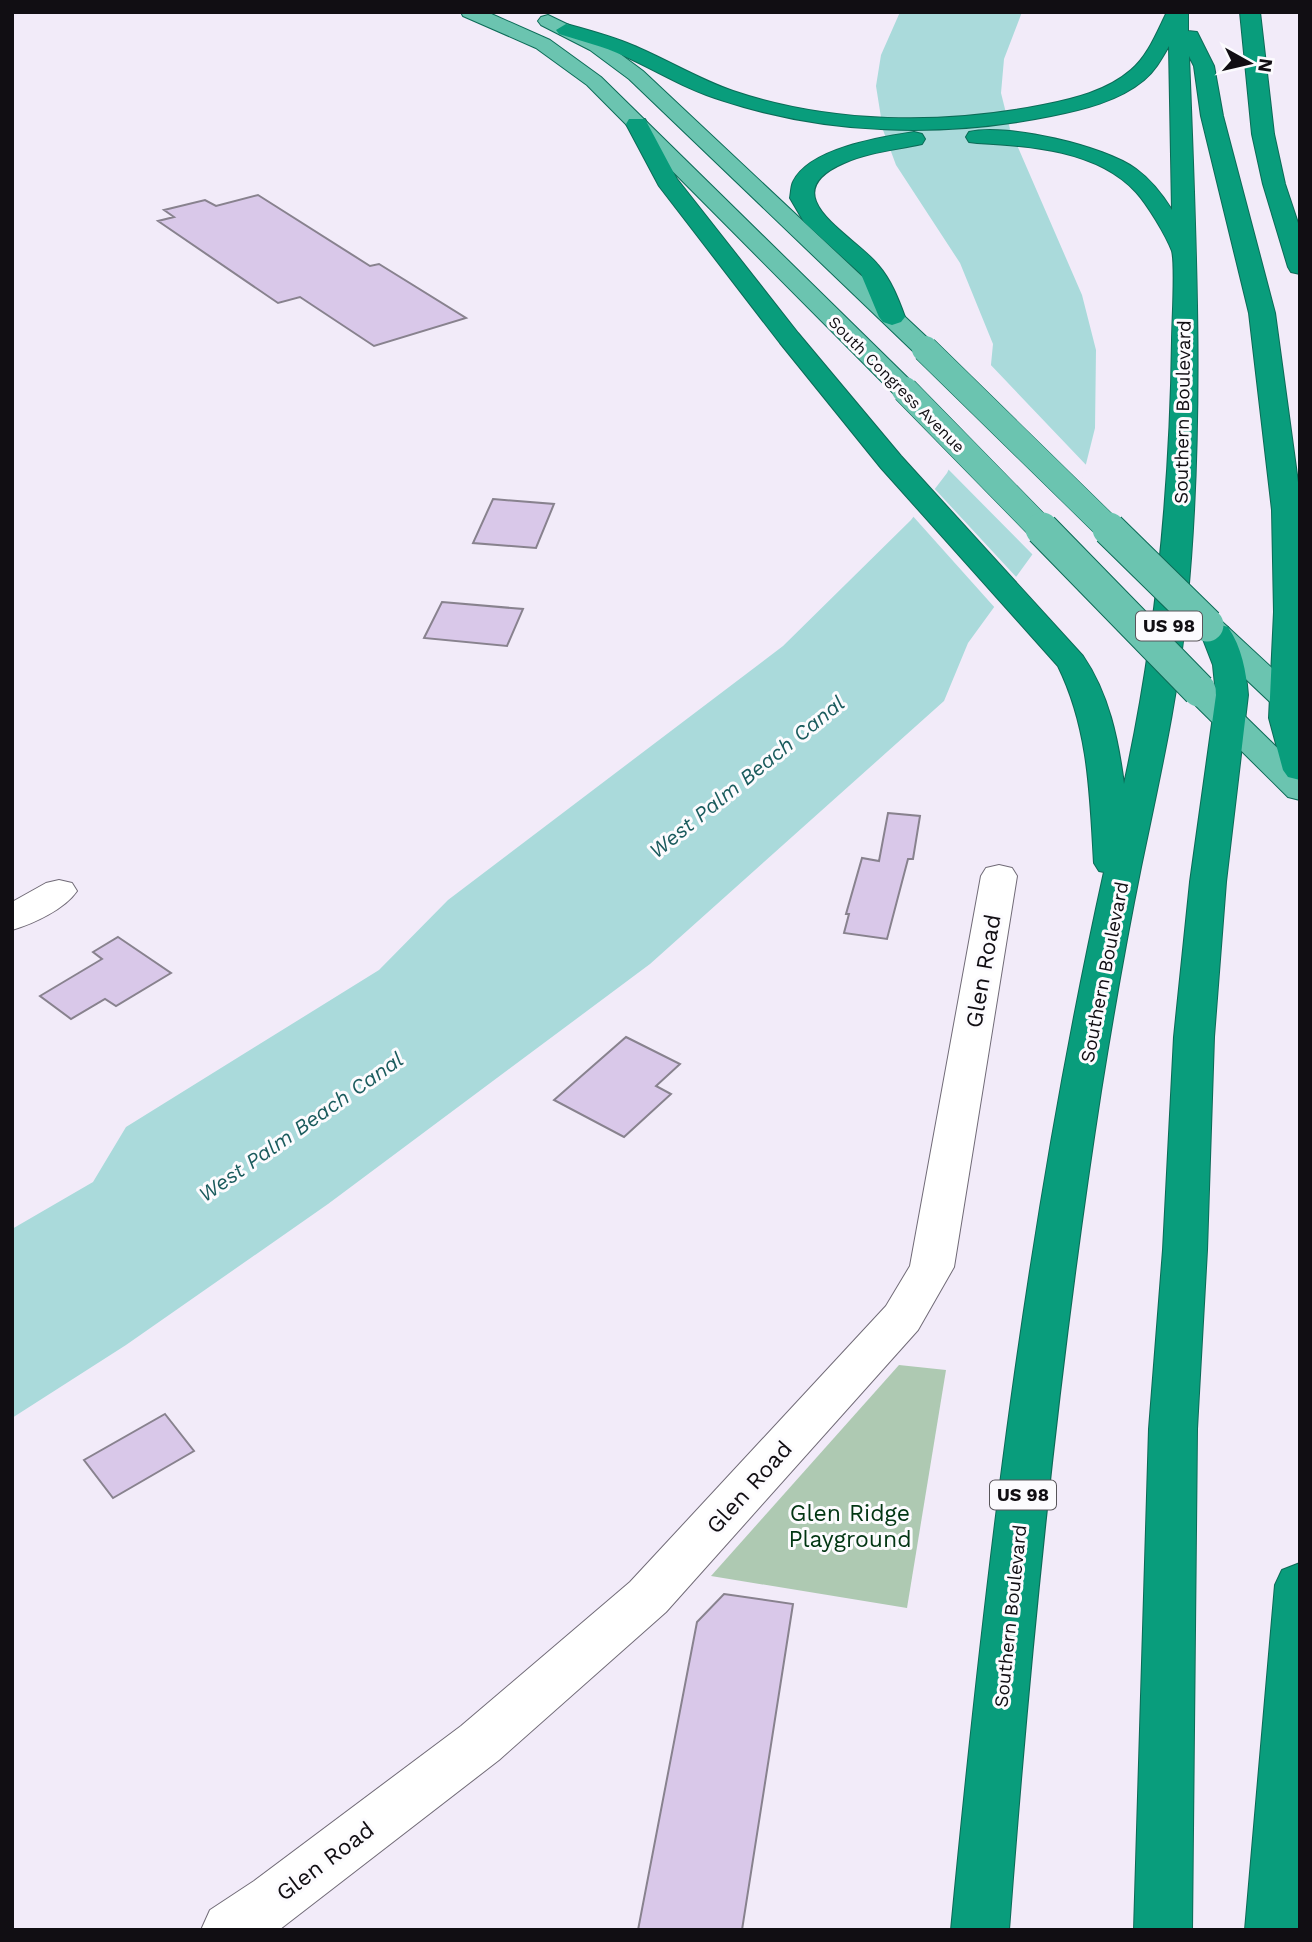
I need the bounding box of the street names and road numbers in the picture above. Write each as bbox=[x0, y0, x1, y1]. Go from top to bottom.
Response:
street label: South Congress Avenue bbox=[825, 312, 969, 456]
street label: Southern Boulevard bbox=[1169, 320, 1196, 504]
road number: US 98 bbox=[1136, 612, 1202, 640]
street label: Southern Boulevard bbox=[1076, 880, 1133, 1064]
street label: Glen Road bbox=[960, 912, 1007, 1030]
street label: Glen Road bbox=[701, 1436, 798, 1539]
road number: US 98 bbox=[990, 1480, 1056, 1510]
street label: Southern Boulevard bbox=[989, 1523, 1032, 1709]
street label: Glen Road bbox=[271, 1816, 379, 1907]

